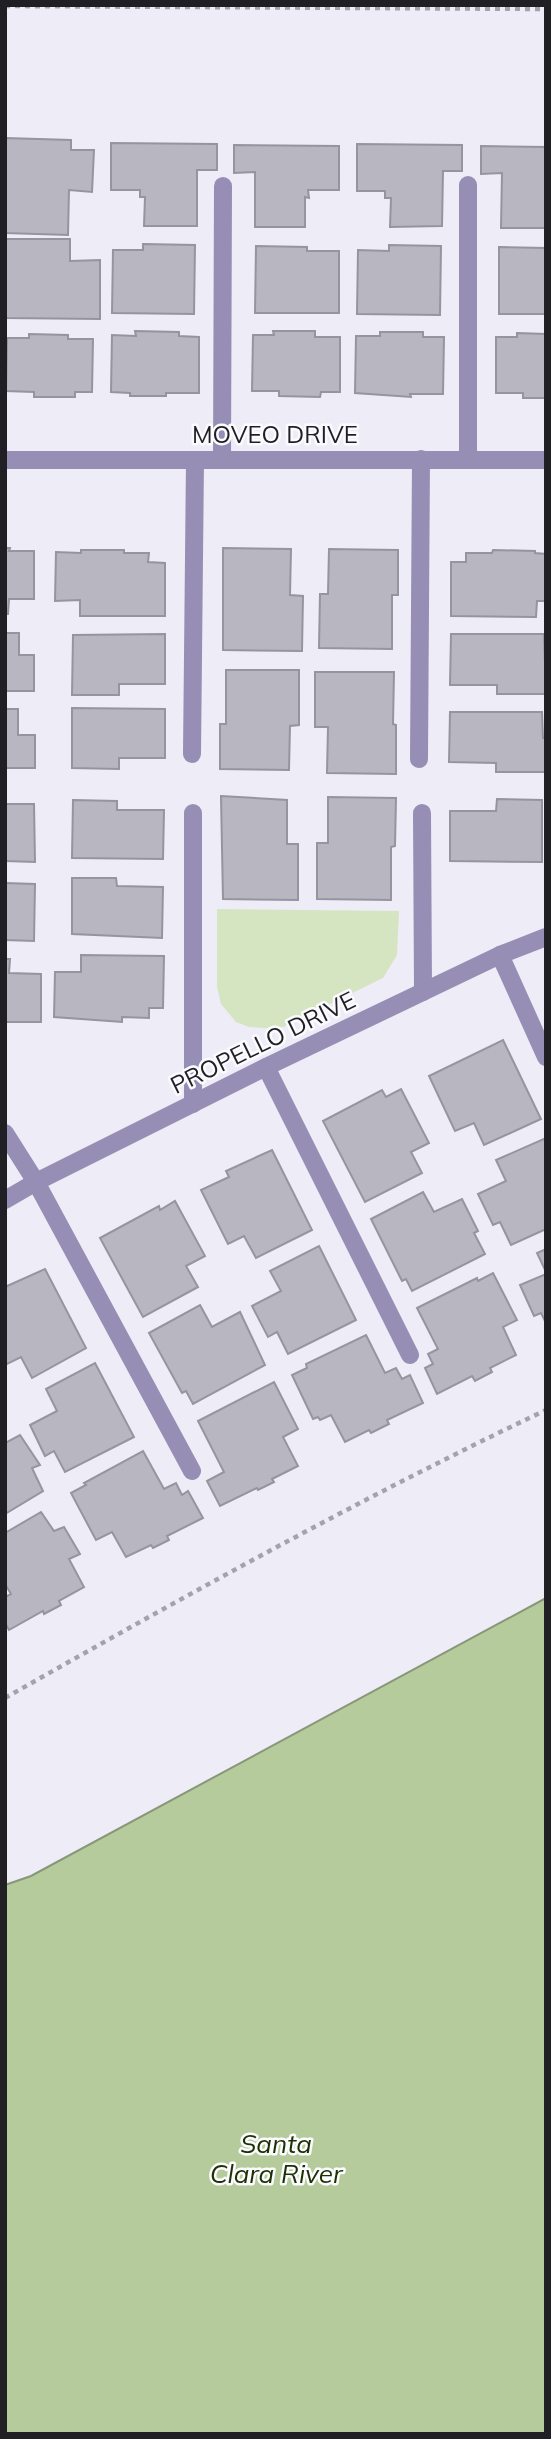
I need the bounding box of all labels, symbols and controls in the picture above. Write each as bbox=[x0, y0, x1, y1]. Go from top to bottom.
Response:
street label: MOVEO DRIVE bbox=[192, 419, 358, 449]
street label: PROPELLO DRIVE bbox=[165, 984, 360, 1100]
water label: Santa Clara River bbox=[210, 2127, 344, 2190]

